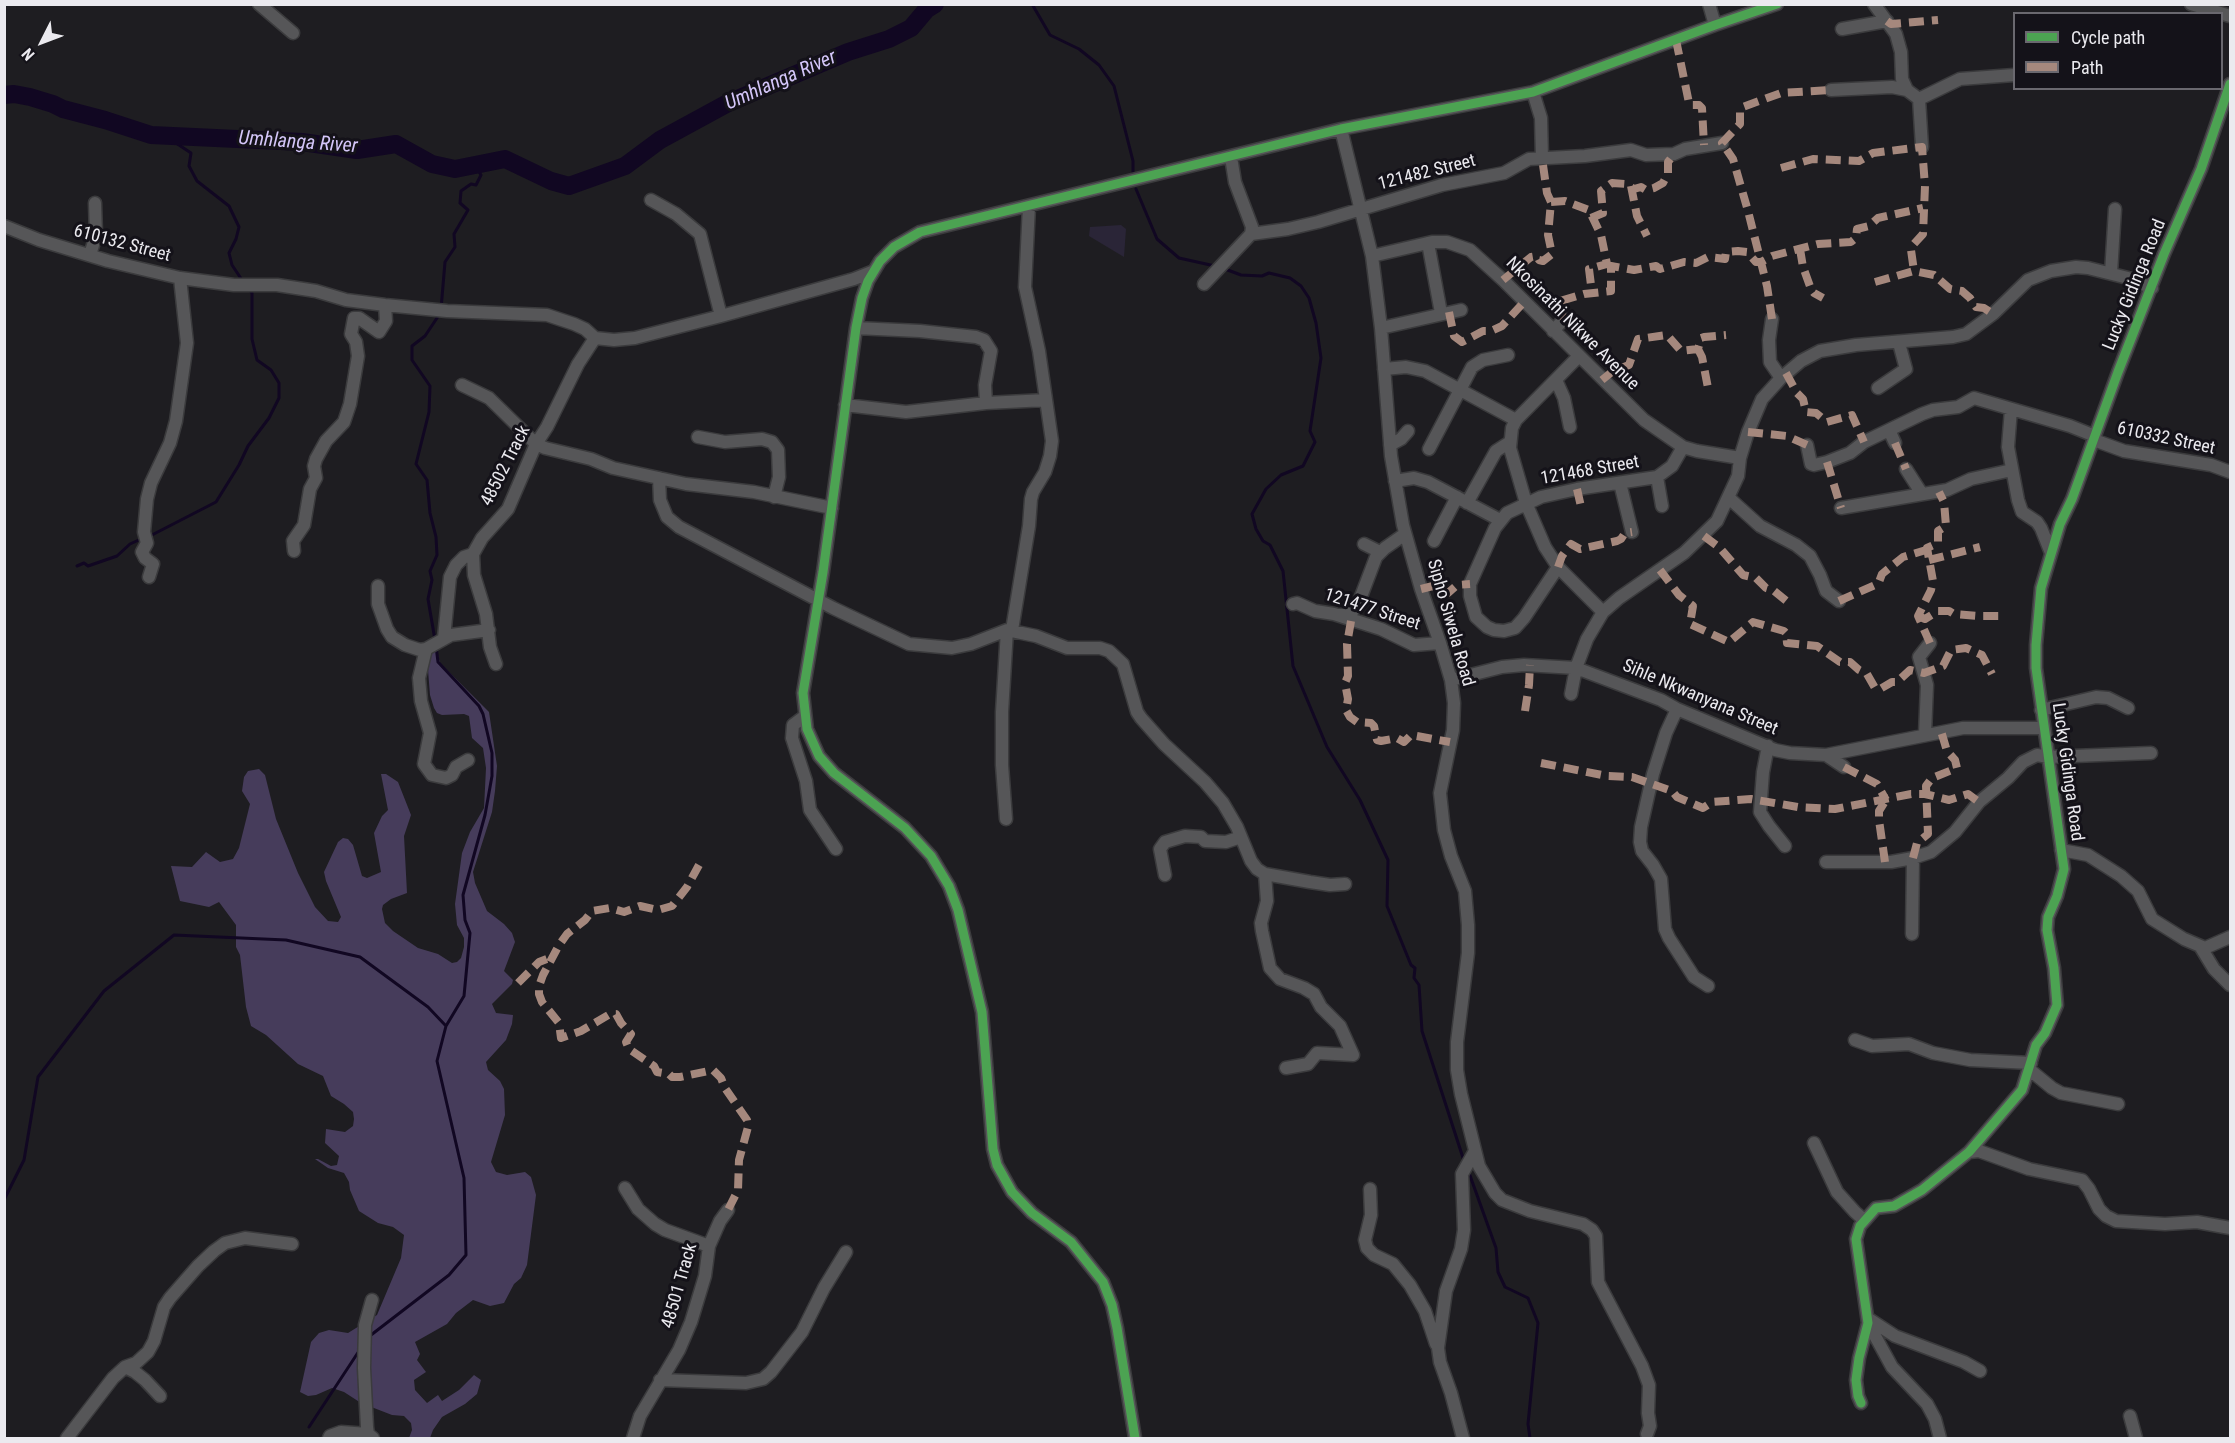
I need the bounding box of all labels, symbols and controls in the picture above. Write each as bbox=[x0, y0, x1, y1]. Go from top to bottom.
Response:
north arrow bbox=[12, 12, 72, 72]
legend bbox=[2013, 12, 2223, 90]
text: Cycle path bbox=[2071, 27, 2145, 48]
text: N bbox=[18, 44, 39, 64]
water label: Umhlanga River bbox=[722, 46, 840, 116]
text: Path bbox=[2071, 57, 2104, 78]
water label: Umhlanga River bbox=[238, 127, 358, 159]
street label: 121482 Street bbox=[1376, 150, 1478, 196]
street label: Lucky Gidinga Road bbox=[2099, 216, 2171, 354]
street label: 610132 Street bbox=[71, 221, 173, 267]
street label: Nkosinathi Nikwe Avenue bbox=[1501, 253, 1643, 395]
street label: 610332 Street bbox=[2115, 418, 2217, 460]
street label: 48502 Track bbox=[477, 422, 535, 510]
street label: 121468 Street bbox=[1539, 452, 1641, 490]
street label: Sipho Siwela Road bbox=[1422, 557, 1478, 689]
street label: 121477 Street bbox=[1321, 584, 1423, 636]
street label: Sihle Nkwanyana Street bbox=[1619, 655, 1781, 741]
street label: Lucky Gidinga Road bbox=[2047, 702, 2087, 842]
street label: 48501 Track bbox=[658, 1241, 702, 1331]

